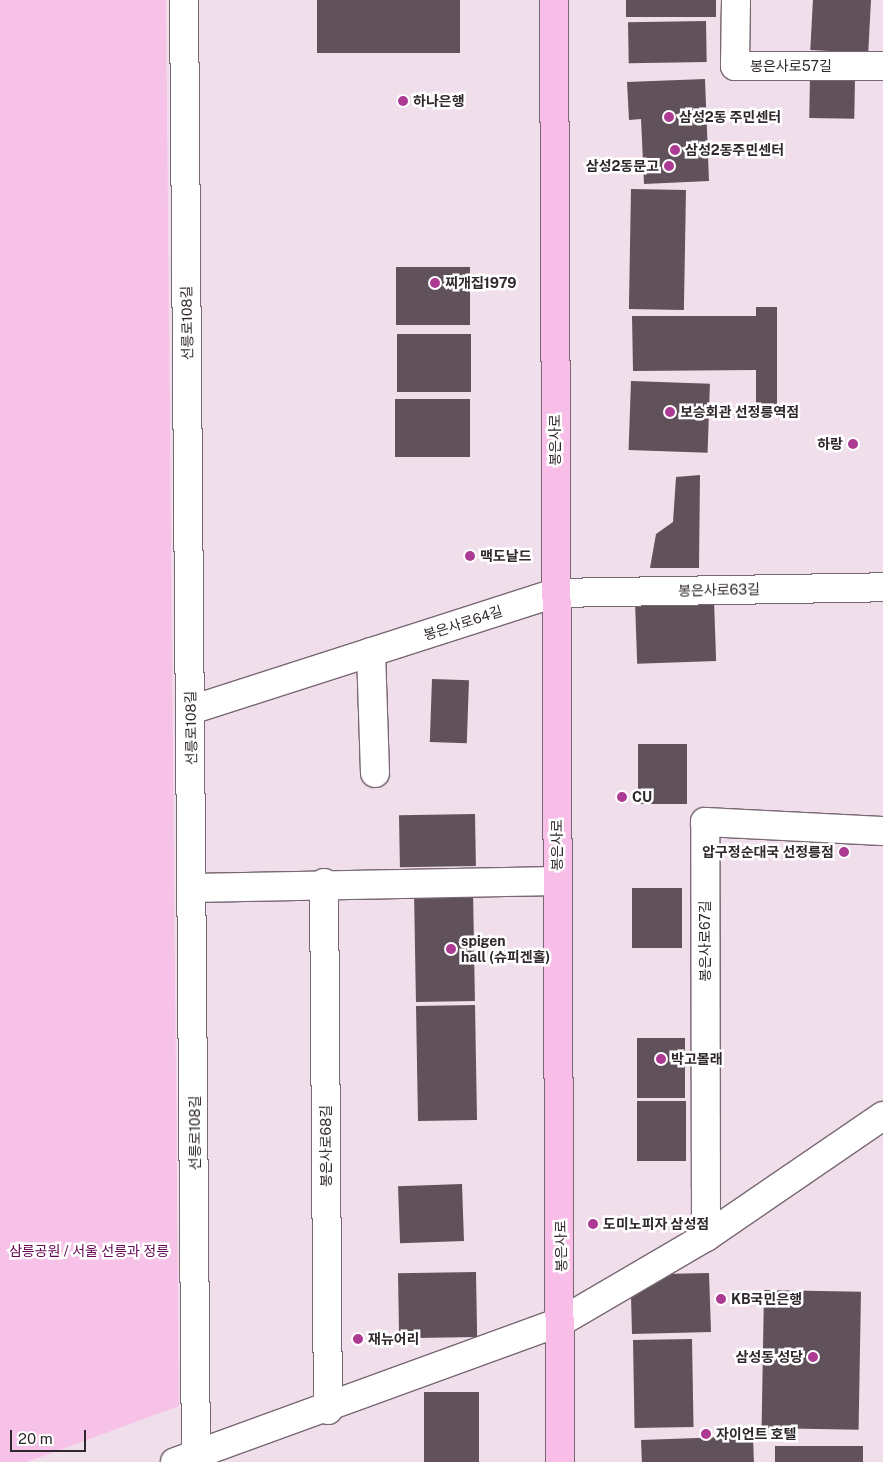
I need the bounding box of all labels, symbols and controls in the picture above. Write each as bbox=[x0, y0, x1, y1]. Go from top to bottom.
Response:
street label: 봉은사로57길 bbox=[750, 58, 832, 74]
place label: 하나은행 bbox=[413, 93, 465, 109]
marker: 하나은행 bbox=[397, 95, 409, 107]
place label: 삼성2동 주민센터 bbox=[679, 109, 781, 125]
marker: 삼성2동 주민센터 bbox=[663, 111, 675, 123]
place label: 삼성2동주민센터 bbox=[685, 142, 784, 158]
marker: 삼성2동주민센터 bbox=[669, 144, 681, 156]
place label: 삼성2동문고 bbox=[586, 158, 659, 174]
marker: 삼성2동문고 bbox=[663, 160, 675, 172]
place label: 찌개집1979 bbox=[445, 275, 516, 291]
marker: 찌개집1979 bbox=[429, 277, 441, 289]
street label: 선릉로108길 bbox=[178, 285, 196, 361]
place label: 보승회관 선정릉역점 bbox=[680, 404, 799, 420]
marker: 보승회관 선정릉역점 bbox=[664, 406, 676, 418]
street label: 봉은사로 bbox=[547, 414, 563, 466]
place label: 하랑 bbox=[817, 436, 843, 452]
marker: 하랑 bbox=[847, 438, 859, 450]
place label: 맥도날드 bbox=[480, 548, 532, 564]
marker: 맥도날드 bbox=[464, 550, 476, 562]
street label: 봉은사로63길 bbox=[678, 581, 760, 599]
street label: 봉은사로64길 bbox=[421, 602, 505, 644]
street label: 선릉로108길 bbox=[182, 690, 200, 766]
place label: CU bbox=[632, 789, 652, 805]
marker: CU bbox=[616, 791, 628, 803]
street label: 봉은사로 bbox=[549, 819, 565, 871]
place label: 압구정순대국 선정릉점 bbox=[702, 844, 834, 860]
marker: 압구정순대국 선정릉점 bbox=[838, 846, 850, 858]
street label: 봉은사로67길 bbox=[697, 900, 713, 982]
place label: spigen hall (슈피겐홀) bbox=[461, 933, 550, 966]
marker: spigen hall (슈피겐홀) bbox=[445, 943, 457, 955]
place label: 박고볼래 bbox=[671, 1051, 723, 1067]
marker: 박고볼래 bbox=[655, 1053, 667, 1065]
street label: 선릉로108길 bbox=[187, 1096, 203, 1170]
street label: 봉은사로68길 bbox=[318, 1105, 334, 1187]
place label: 도미노피자 삼성점 bbox=[603, 1216, 709, 1232]
marker: 도미노피자 삼성점 bbox=[587, 1218, 599, 1230]
street label: 봉은사로 bbox=[552, 1220, 570, 1272]
park label: 삼릉공원 / 서울 선릉과 정릉 bbox=[9, 1243, 169, 1259]
place label: KB국민은행 bbox=[731, 1291, 802, 1307]
marker: KB국민은행 bbox=[715, 1293, 727, 1305]
place label: 재뉴어리 bbox=[368, 1331, 420, 1347]
marker: 재뉴어리 bbox=[352, 1333, 364, 1345]
place label: 삼성동 성당 bbox=[735, 1349, 803, 1365]
marker: 삼성동 성당 bbox=[807, 1351, 819, 1363]
scale bar bbox=[12, 1420, 89, 1452]
place label: 자이언트 호텔 bbox=[716, 1426, 796, 1442]
marker: 자이언트 호텔 bbox=[700, 1428, 712, 1440]
text: 20 m bbox=[18, 1430, 53, 1447]

